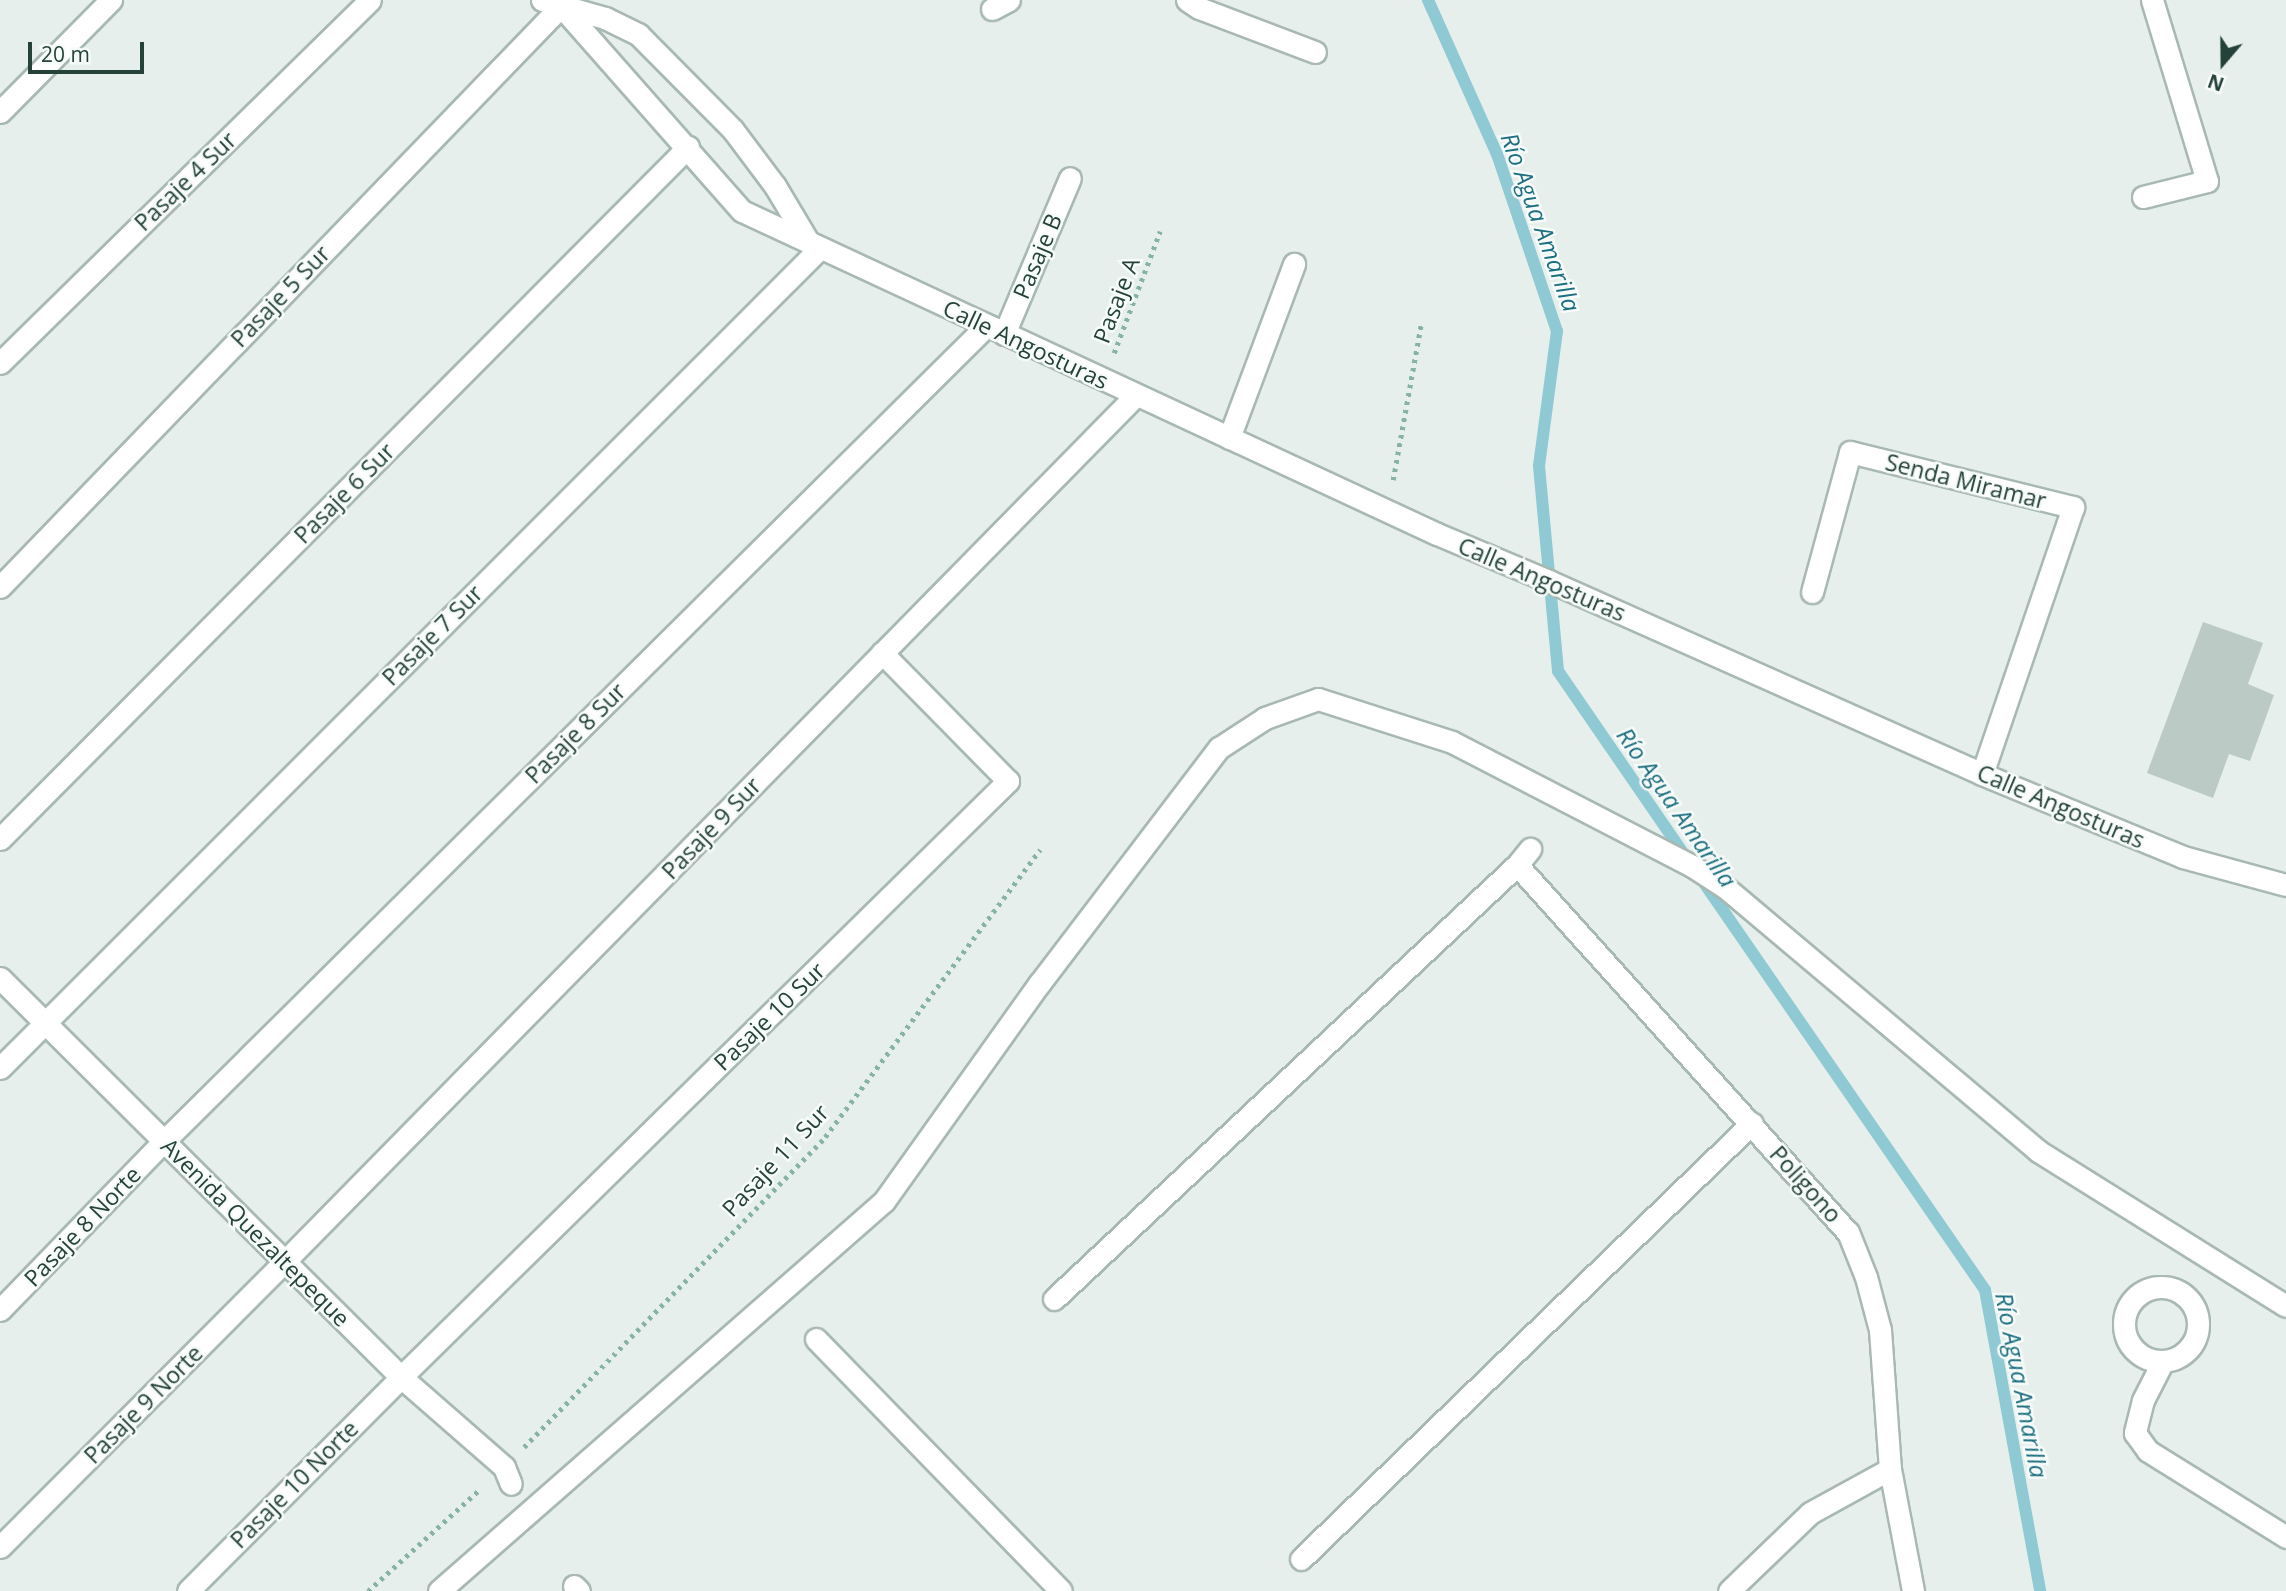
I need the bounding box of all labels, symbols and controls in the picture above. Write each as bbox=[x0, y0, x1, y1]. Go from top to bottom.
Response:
scale bar bbox=[32, 28, 147, 72]
north arrow bbox=[2188, 28, 2258, 98]
text: 20 m bbox=[41, 40, 90, 68]
text: N bbox=[2204, 68, 2228, 98]
street label: Pasaje 4 Sur bbox=[129, 126, 241, 236]
water label: Río Agua Amarilla bbox=[1495, 129, 1587, 315]
street label: Pasaje B bbox=[1007, 209, 1067, 303]
street label: Pasaje 5 Sur bbox=[225, 240, 335, 352]
street label: Pasaje A bbox=[1087, 253, 1145, 347]
street label: Calle Angosturas bbox=[939, 294, 1113, 394]
street label: Pasaje 6 Sur bbox=[288, 437, 400, 549]
street label: Senda Miramar bbox=[1883, 448, 2049, 514]
street label: Calle Angosturas bbox=[1454, 531, 1630, 627]
street label: Pasaje 7 Sur bbox=[376, 579, 488, 691]
street label: Pasaje 8 Sur bbox=[519, 677, 631, 789]
water label: Río Agua Amarilla bbox=[1611, 722, 1743, 892]
street label: Calle Angosturas bbox=[1973, 758, 2149, 854]
street label: Pasaje 9 Sur bbox=[656, 772, 766, 884]
street label: Pasaje 10 Sur bbox=[708, 956, 830, 1076]
street label: Pasaje 11 Sur bbox=[716, 1098, 834, 1222]
street label: Avenida Quezaltepeque bbox=[156, 1132, 356, 1332]
street label: Poligono bbox=[1764, 1140, 1848, 1228]
street label: Pasaje 8 Norte bbox=[18, 1160, 146, 1292]
water label: Río Agua Amarilla bbox=[1990, 1290, 2054, 1480]
street label: Pasaje 9 Norte bbox=[78, 1339, 208, 1469]
street label: Pasaje 10 Norte bbox=[224, 1414, 364, 1554]

